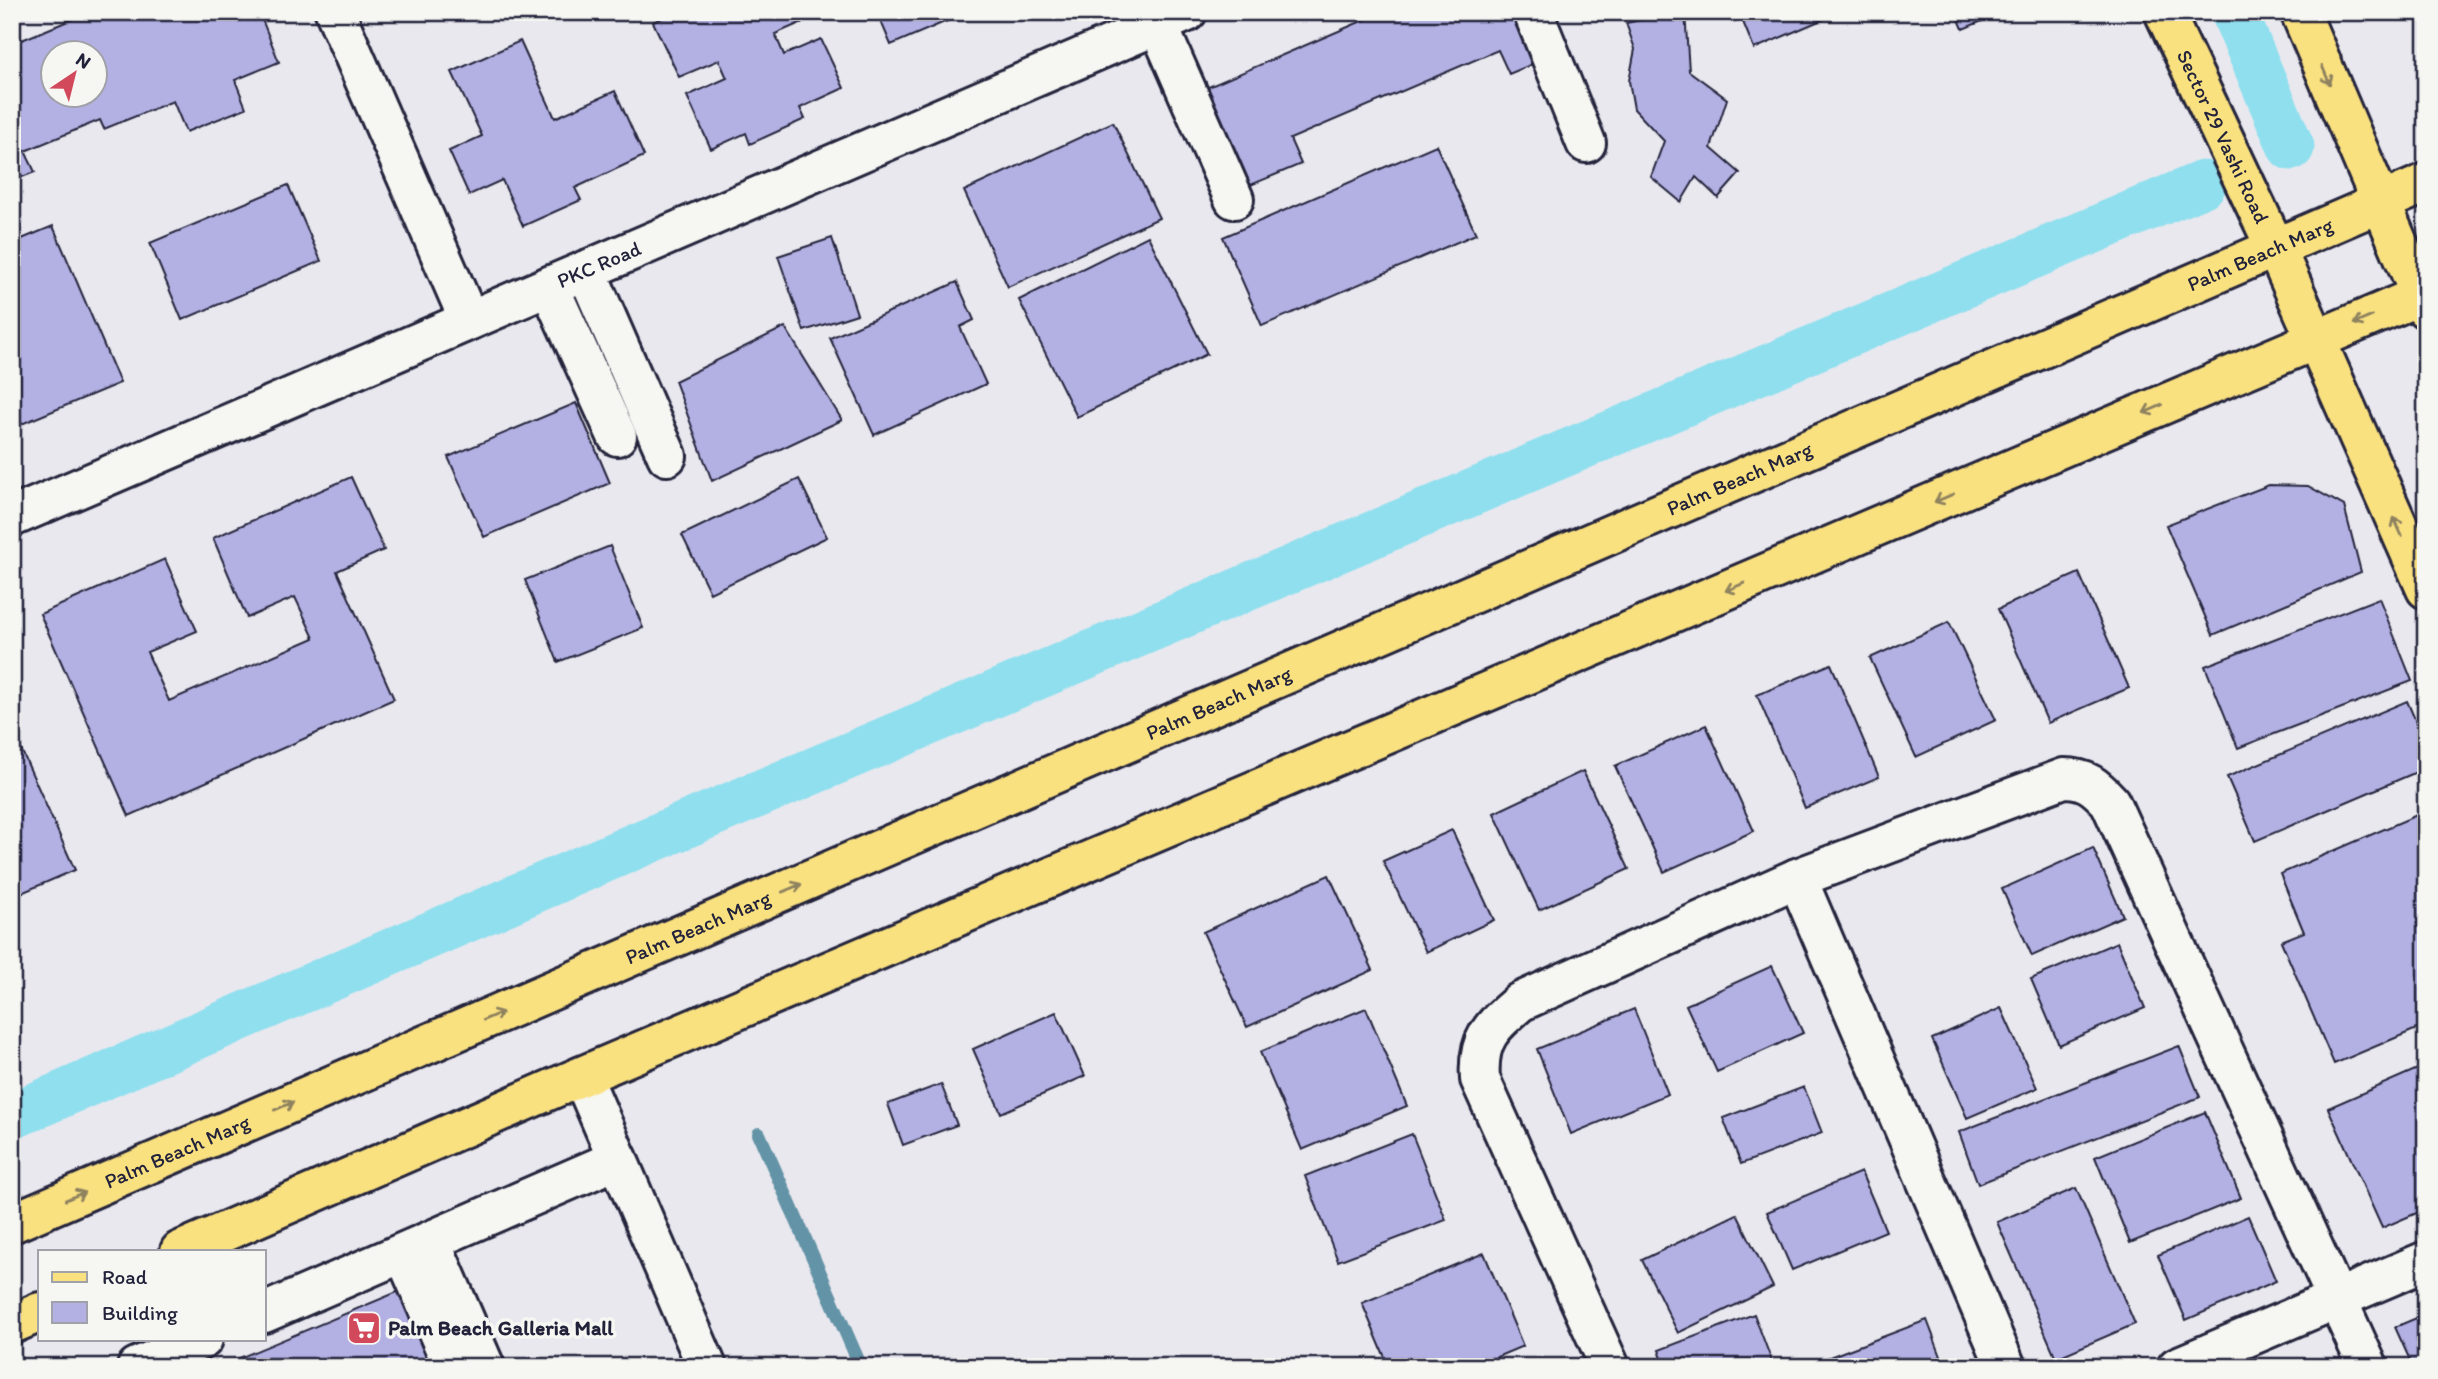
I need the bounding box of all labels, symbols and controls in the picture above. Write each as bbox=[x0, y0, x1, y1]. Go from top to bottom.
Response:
north arrow bbox=[38, 38, 108, 108]
street label: Sector 29 Vashi Road bbox=[2172, 46, 2275, 228]
text: N bbox=[72, 47, 95, 74]
one-way arrow bbox=[2321, 64, 2334, 85]
street label: Palm Beach Marg bbox=[2183, 212, 2337, 296]
street label: PKC Road bbox=[553, 235, 645, 293]
one-way arrow bbox=[2353, 314, 2374, 327]
one-way arrow bbox=[2143, 403, 2165, 416]
street label: Palm Beach Marg bbox=[1663, 436, 1816, 521]
one-way arrow bbox=[1934, 492, 1955, 505]
one-way arrow bbox=[2391, 517, 2404, 538]
one-way arrow bbox=[1724, 581, 1746, 594]
street label: Palm Beach Marg bbox=[1142, 660, 1295, 745]
one-way arrow bbox=[781, 880, 802, 893]
street label: Palm Beach Marg bbox=[621, 885, 775, 969]
one-way arrow bbox=[482, 1009, 503, 1022]
one-way arrow bbox=[273, 1099, 294, 1112]
street label: Palm Beach Marg bbox=[101, 1109, 254, 1194]
one-way arrow bbox=[64, 1189, 85, 1202]
legend bbox=[38, 1250, 266, 1340]
text: Road bbox=[102, 1264, 148, 1289]
text: Building bbox=[102, 1300, 178, 1325]
supermarket icon: Palm Beach Galleria Mall bbox=[345, 1309, 383, 1347]
place label: Palm Beach Galleria Mall bbox=[388, 1315, 614, 1340]

